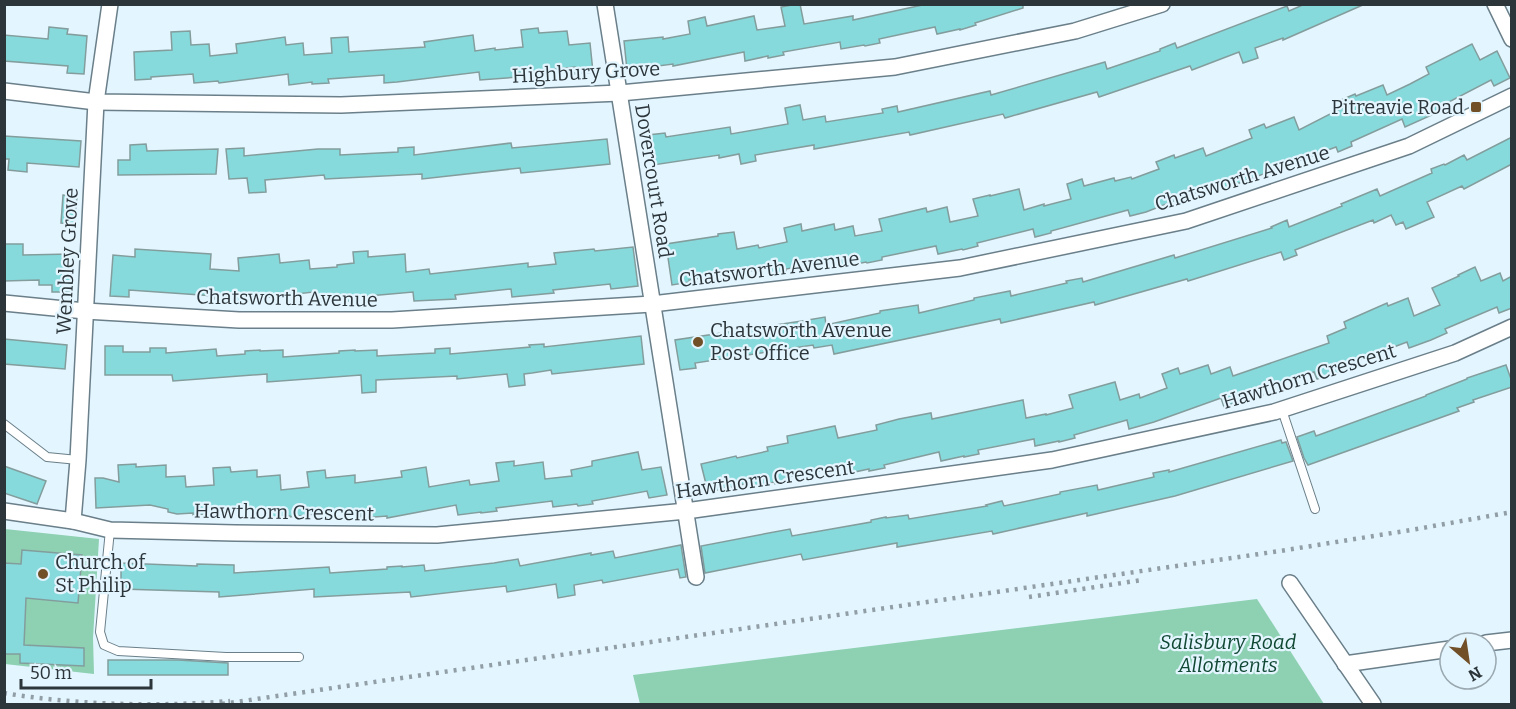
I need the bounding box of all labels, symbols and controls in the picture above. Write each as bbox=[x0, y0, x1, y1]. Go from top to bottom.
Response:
street label: Highbury Grove bbox=[511, 56, 661, 88]
place label: Pitreavie Road bbox=[1331, 95, 1464, 119]
marker: Pitreavie Road bbox=[1469, 100, 1483, 114]
street label: Dovercourt Road bbox=[630, 102, 678, 260]
street label: Chatsworth Avenue bbox=[1152, 140, 1332, 216]
street label: Wembley Grove bbox=[51, 187, 83, 335]
street label: Chatsworth Avenue bbox=[677, 246, 861, 292]
street label: Chatsworth Avenue bbox=[196, 284, 378, 312]
place label: Chatsworth Avenue Post Office bbox=[710, 318, 892, 365]
marker: Chatsworth Avenue Post Office bbox=[691, 335, 705, 349]
street label: Hawthorn Crescent bbox=[1219, 338, 1399, 414]
street label: Hawthorn Crescent bbox=[674, 455, 856, 503]
street label: Hawthorn Crescent bbox=[194, 498, 374, 526]
place label: Church of St Philip bbox=[55, 550, 147, 597]
marker: Church of St Philip bbox=[36, 567, 50, 581]
park label: Salisbury Road Allotments bbox=[1160, 630, 1297, 677]
north arrow bbox=[1438, 631, 1498, 691]
scale bar bbox=[21, 652, 152, 690]
text: 50 m bbox=[30, 662, 72, 684]
text: N bbox=[1465, 662, 1485, 685]

